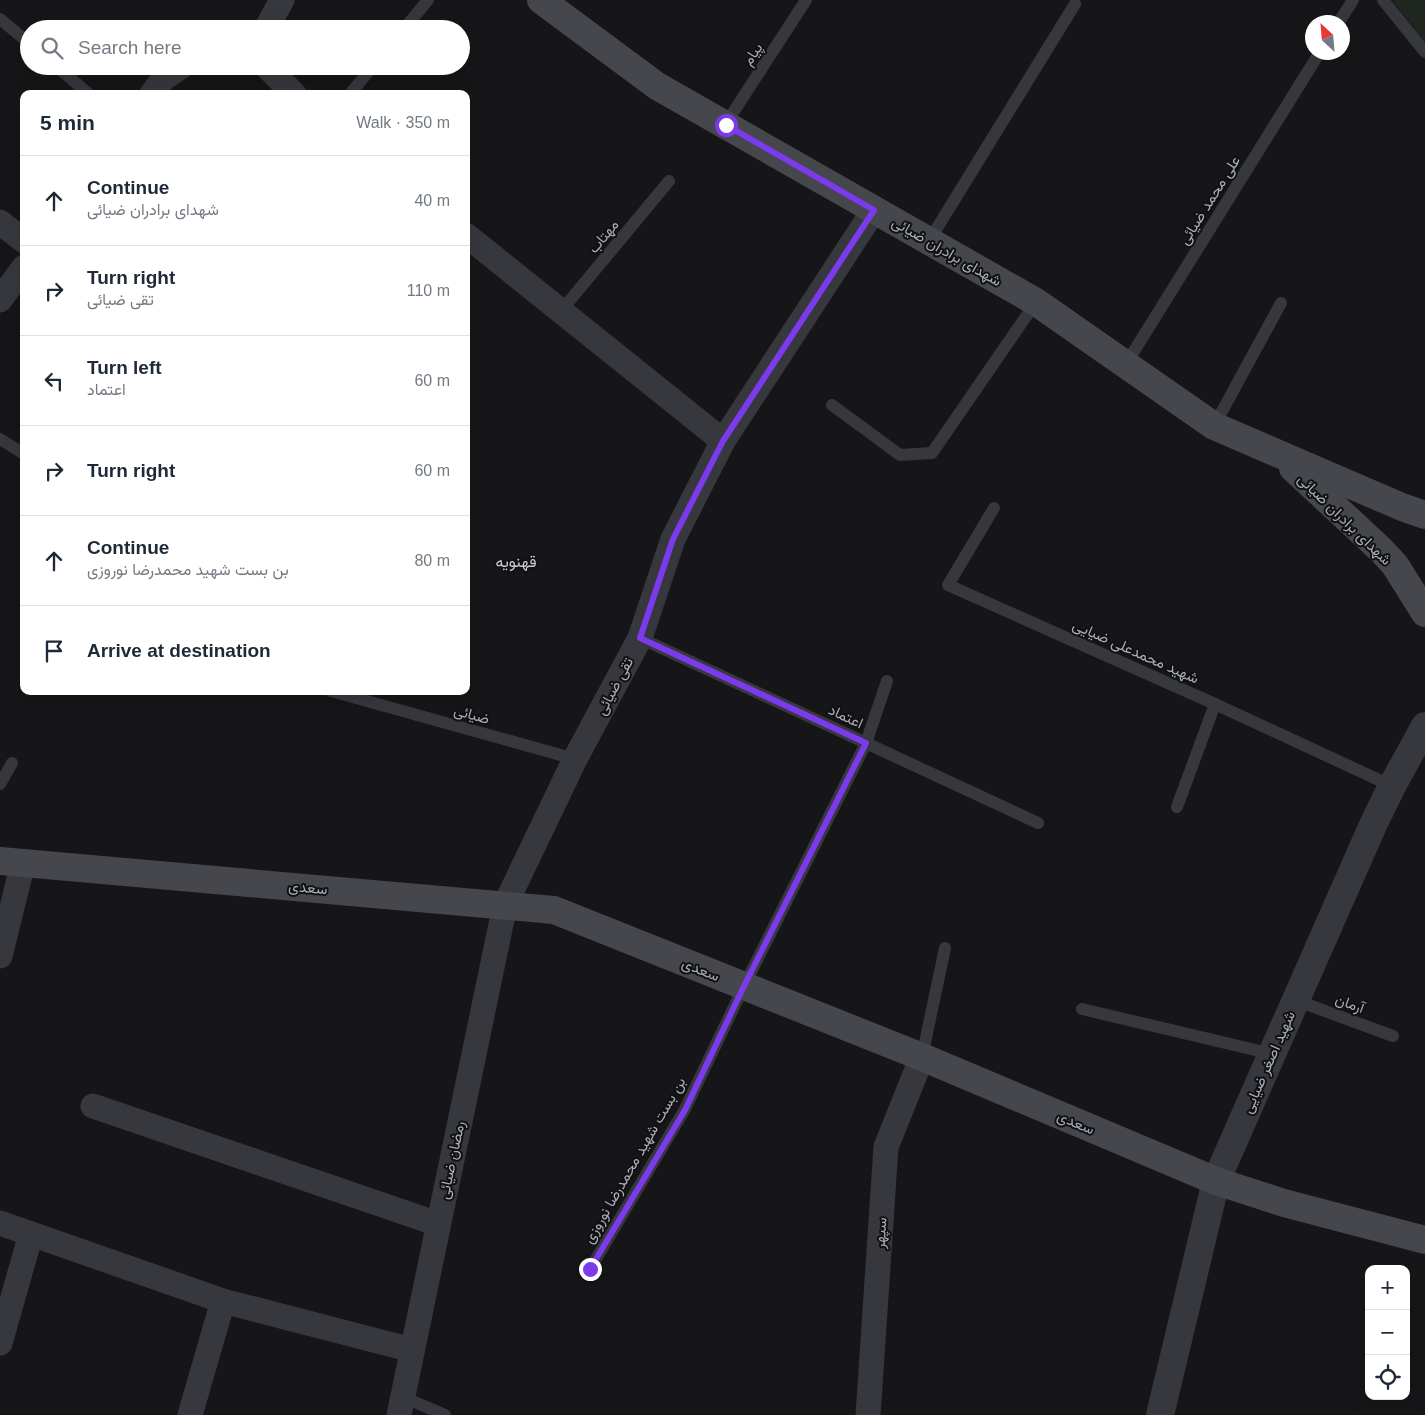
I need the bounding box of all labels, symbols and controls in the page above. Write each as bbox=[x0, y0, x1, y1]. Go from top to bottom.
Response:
north arrow bbox=[1305, 15, 1350, 60]
search box bbox=[20, 20, 470, 75]
icon: search bbox=[38, 34, 66, 62]
text: Search here bbox=[78, 37, 182, 58]
street label: پیام bbox=[738, 40, 767, 70]
text: 5 min bbox=[40, 111, 95, 134]
text: Walk · 350 m bbox=[356, 114, 450, 131]
route start bbox=[715, 114, 738, 137]
street label: علی محمد ضیائی bbox=[1175, 152, 1245, 249]
text: Continue bbox=[87, 177, 169, 198]
icon: ahead bbox=[40, 187, 68, 215]
text: 40 m bbox=[414, 192, 450, 209]
text: شهدای برادران ضیائی bbox=[87, 201, 219, 218]
street label: شهدای برادران ضیائی bbox=[888, 213, 1005, 291]
street label: مهتاب bbox=[584, 216, 623, 257]
text: Turn right bbox=[87, 267, 175, 288]
icon: right bbox=[40, 277, 68, 305]
text: 110 m bbox=[407, 282, 450, 299]
text: تقی ضیائی bbox=[87, 291, 154, 308]
text: Turn left bbox=[87, 357, 162, 378]
icon: left bbox=[40, 367, 68, 395]
text: 60 m bbox=[414, 372, 450, 389]
text: اعتماد bbox=[87, 381, 126, 398]
icon: right bbox=[40, 457, 68, 485]
text: Turn right bbox=[87, 460, 175, 481]
text: 60 m bbox=[414, 462, 450, 479]
street label: شهدای برادران ضیائی bbox=[1293, 470, 1395, 570]
text: Continue bbox=[87, 537, 169, 558]
icon: ahead bbox=[40, 547, 68, 575]
text: 80 m bbox=[414, 552, 450, 569]
district label: قهنویه bbox=[495, 553, 537, 572]
text: بن بست شهید محمدرضا نوروزی bbox=[87, 561, 289, 578]
street label: شهید محمدعلی ضیایی bbox=[1069, 615, 1202, 688]
icon: arrive bbox=[40, 637, 68, 665]
text: Arrive at destination bbox=[87, 640, 271, 661]
street label: تقی ضیائی bbox=[592, 654, 638, 719]
street label: ضیائی bbox=[452, 701, 492, 729]
street label: اعتماد bbox=[826, 701, 866, 731]
street label: سعدی bbox=[288, 877, 328, 899]
street label: سعدی bbox=[679, 954, 722, 986]
street label: آرمان bbox=[1333, 990, 1368, 1017]
street label: شهید اصغر ضیایی bbox=[1238, 1008, 1300, 1116]
street label: بن بست شهید محمدرضا نوروزی bbox=[579, 1074, 690, 1247]
street label: سعدی bbox=[1054, 1107, 1097, 1139]
street label: رمضان ضیائی bbox=[434, 1119, 470, 1201]
street label: سپهر bbox=[870, 1217, 892, 1250]
route end bbox=[579, 1258, 602, 1281]
map controls bbox=[1365, 1265, 1410, 1400]
button: + bbox=[1365, 1265, 1410, 1310]
button: − bbox=[1365, 1310, 1410, 1355]
button: locate bbox=[1365, 1355, 1410, 1400]

